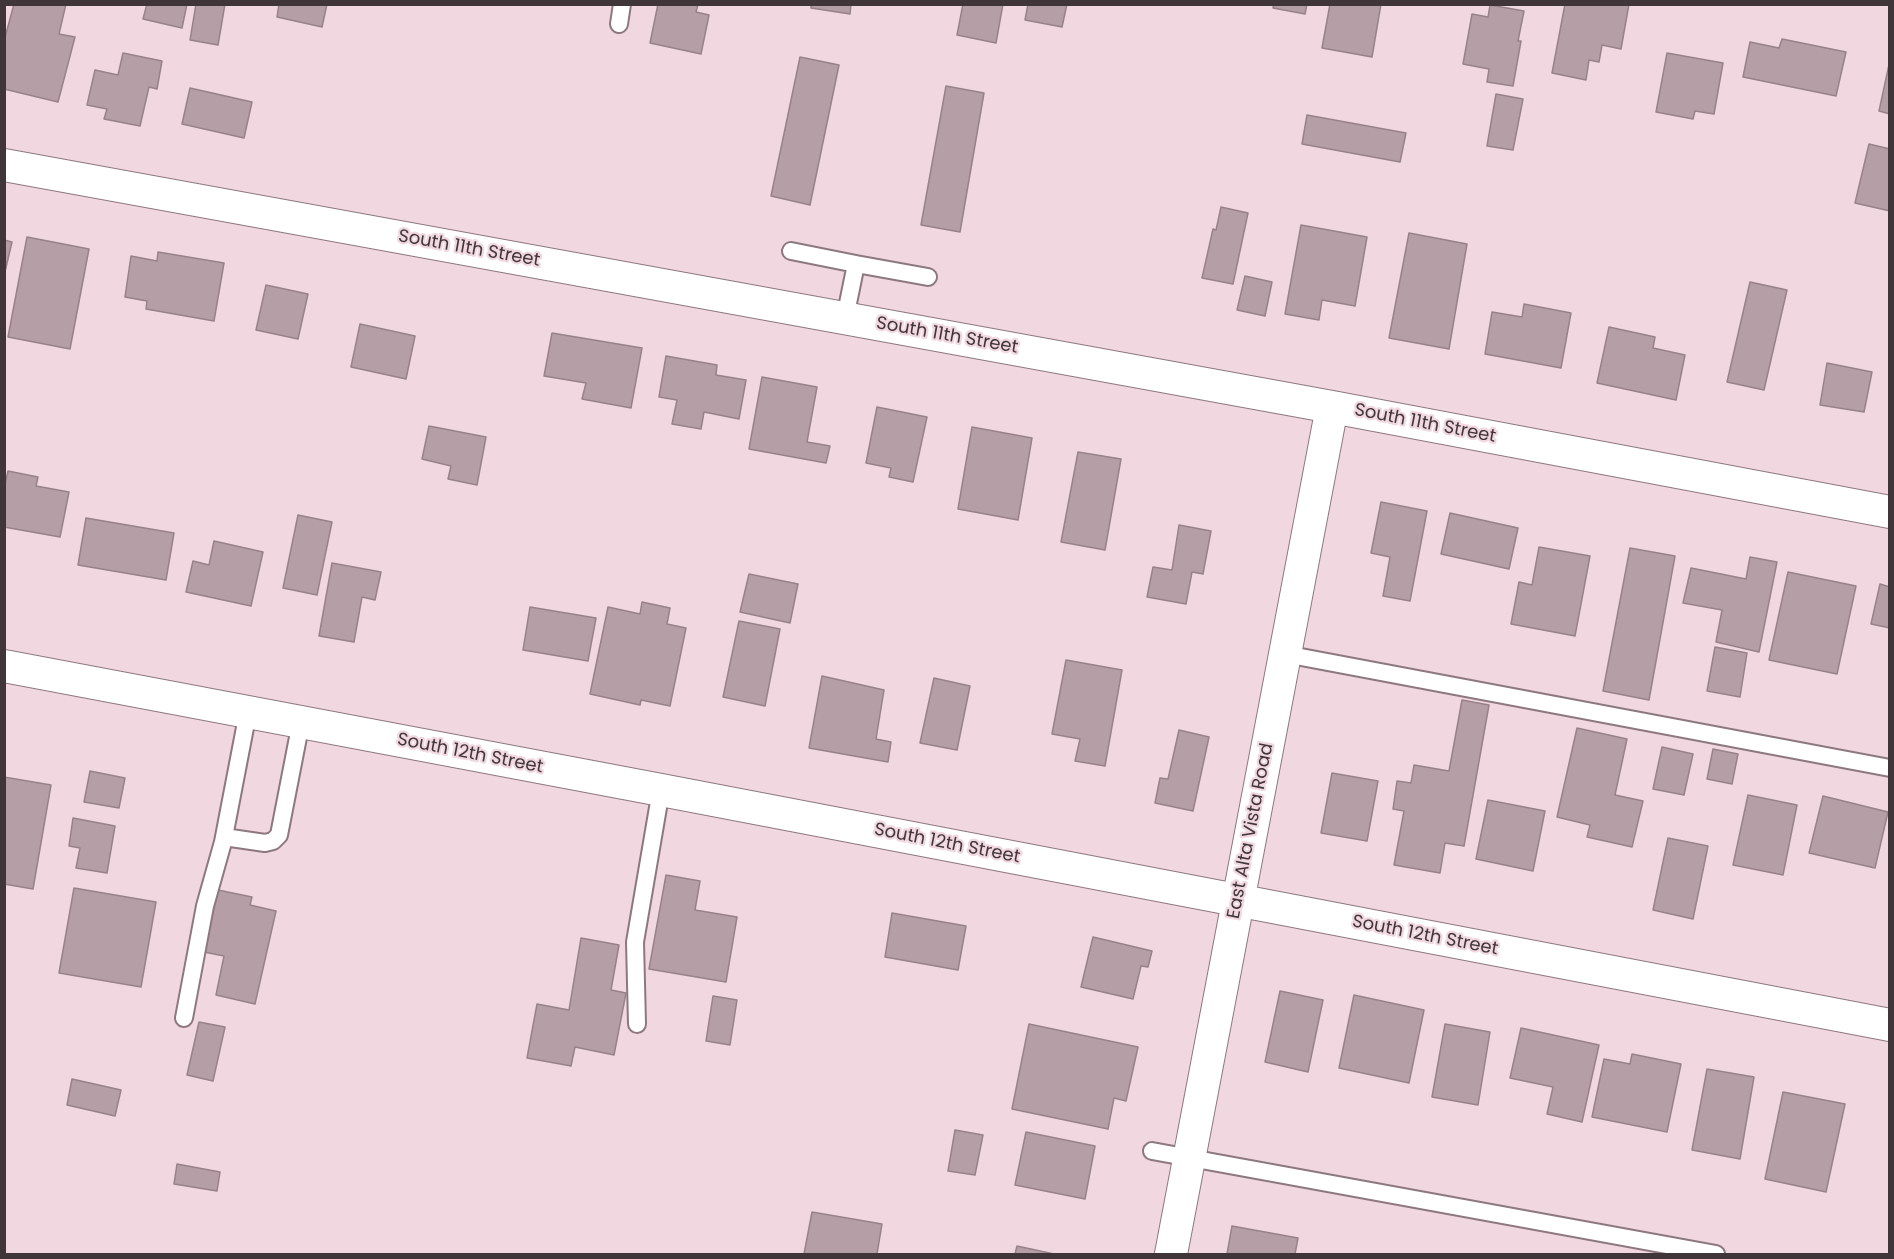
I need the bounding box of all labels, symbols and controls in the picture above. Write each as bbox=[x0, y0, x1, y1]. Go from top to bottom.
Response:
street label: South 11th Street bbox=[396, 226, 542, 272]
street label: South 11th Street bbox=[874, 313, 1020, 359]
street label: South 11th Street bbox=[1352, 400, 1498, 448]
street label: South 12th Street bbox=[395, 729, 545, 779]
street label: East Alta Vista Road bbox=[1223, 741, 1279, 921]
street label: South 12th Street bbox=[872, 819, 1022, 869]
street label: South 12th Street bbox=[1350, 911, 1500, 961]

